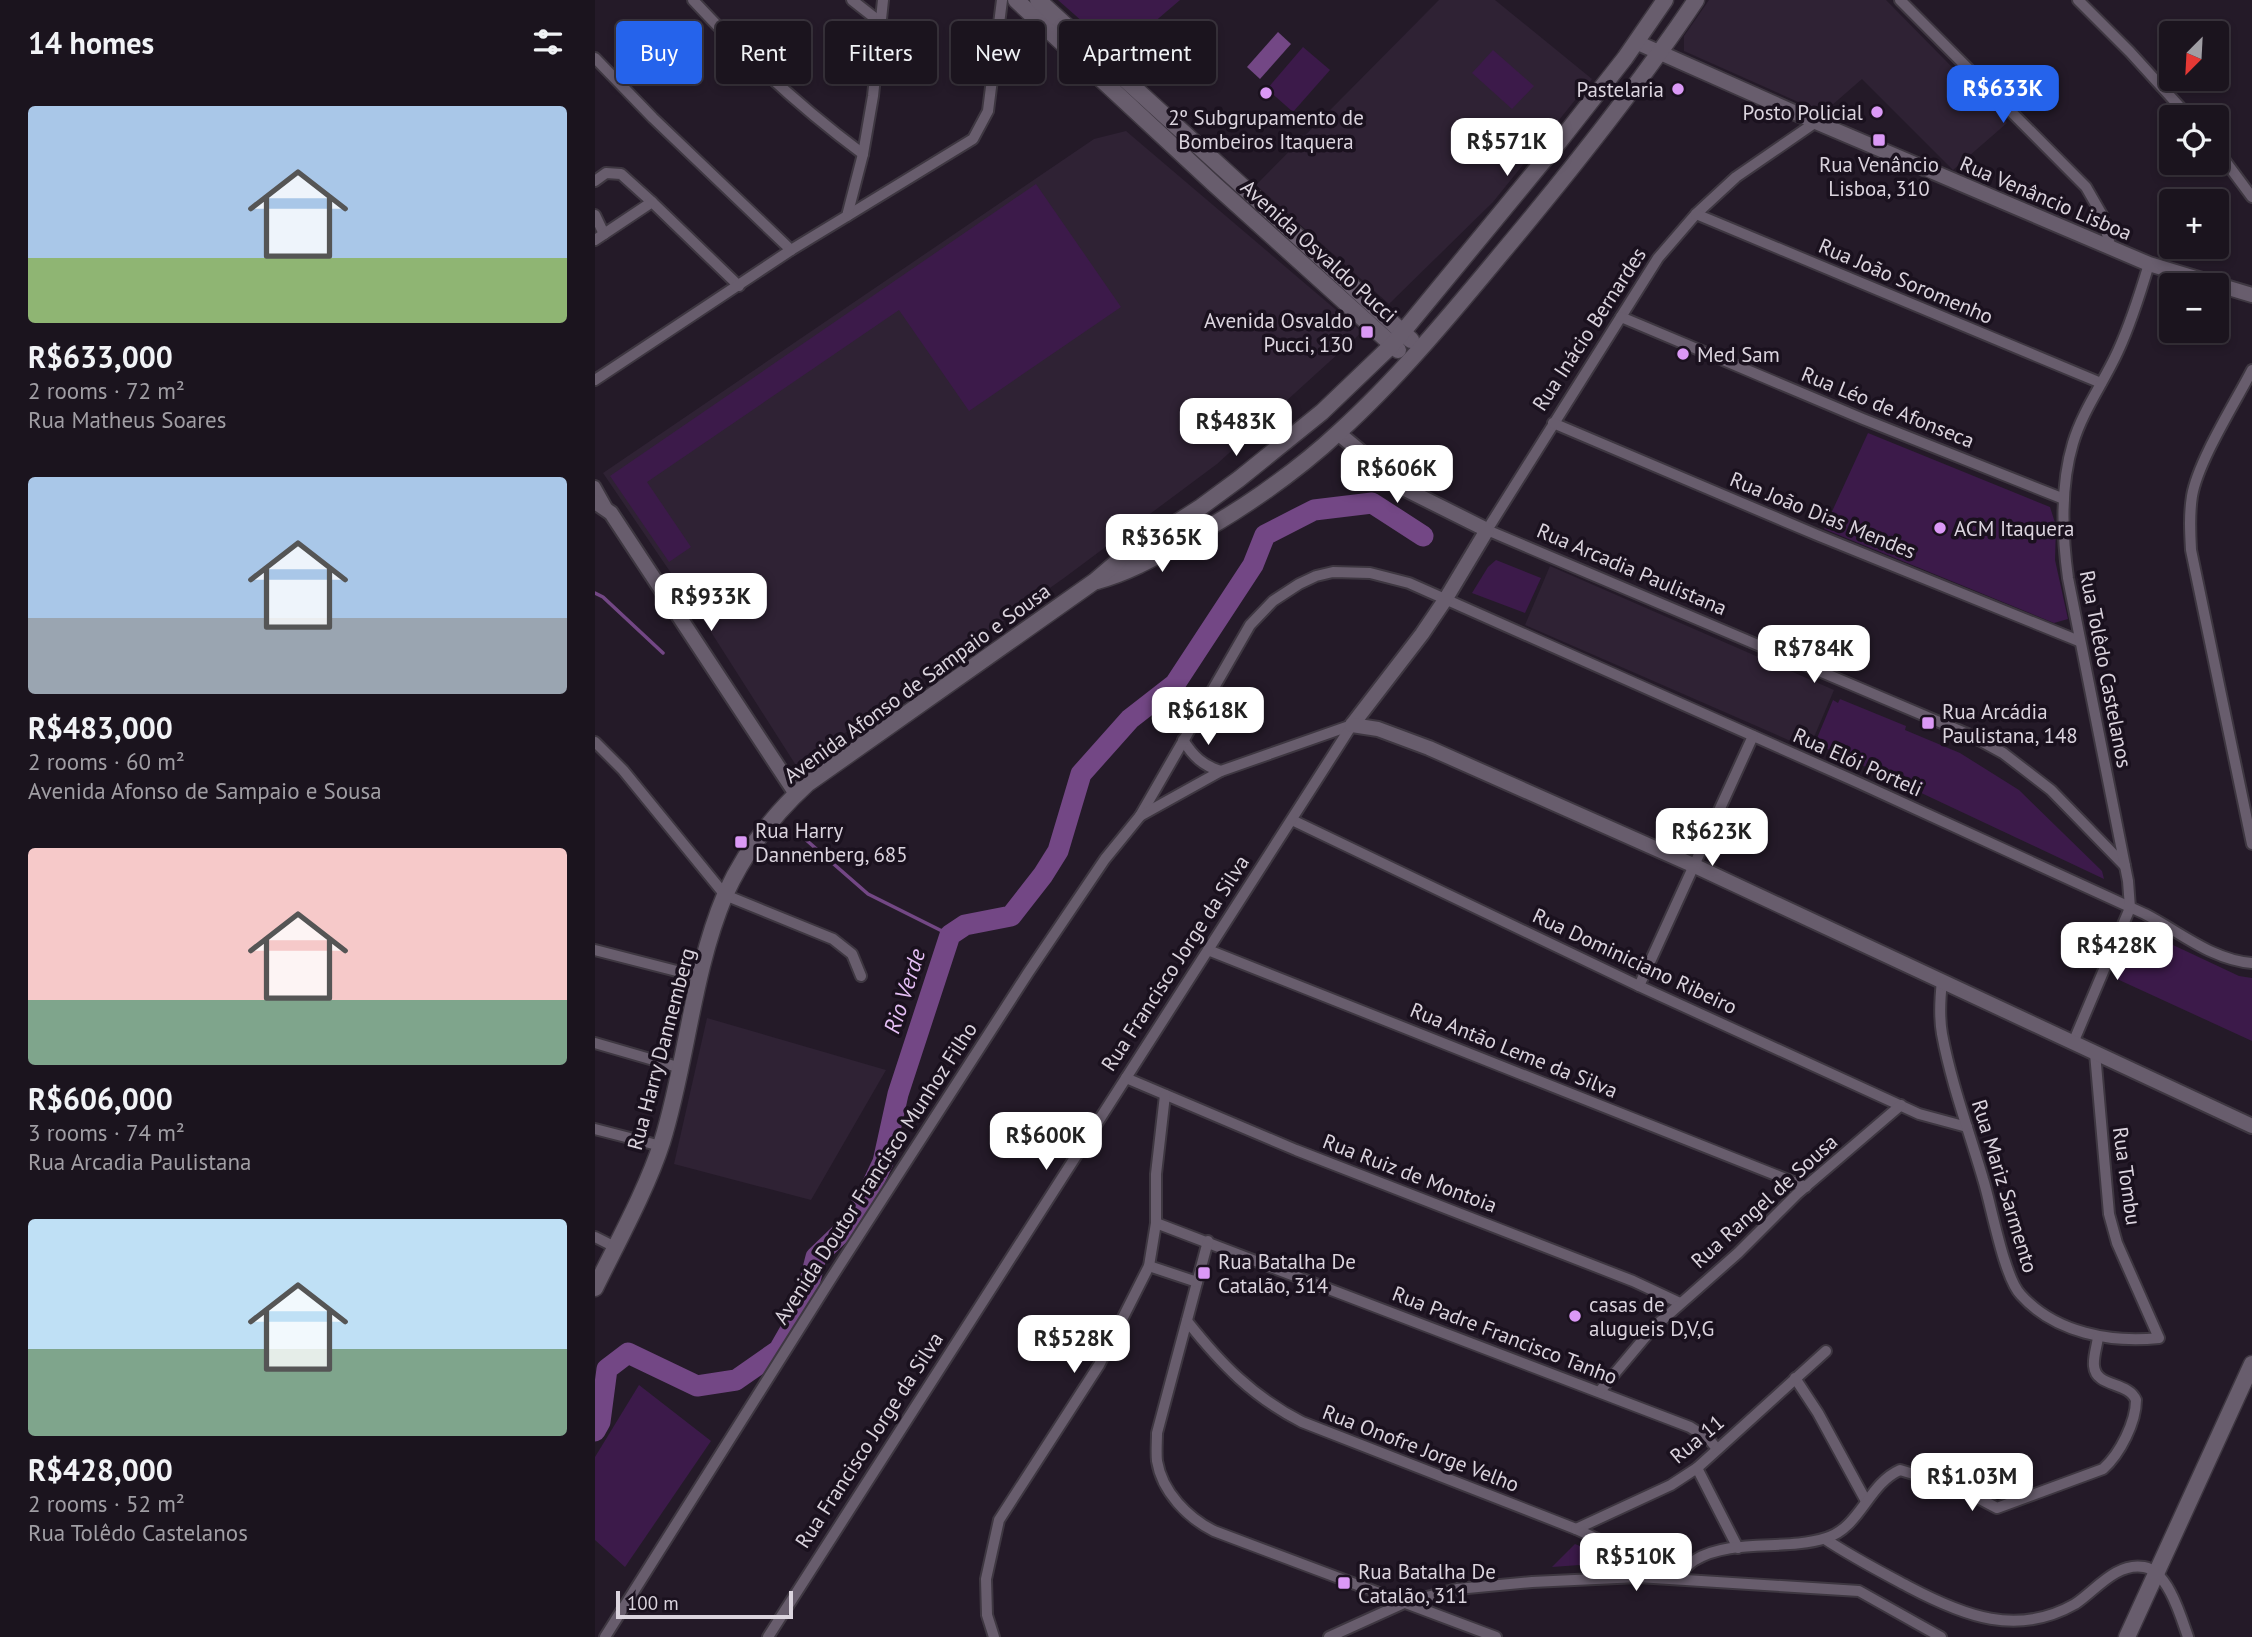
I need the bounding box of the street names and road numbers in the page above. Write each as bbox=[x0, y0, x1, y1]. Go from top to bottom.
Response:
street label: Rua Venâncio Lisboa bbox=[1956, 150, 2136, 246]
street label: Avenida Osvaldo Pucci bbox=[1235, 174, 1403, 328]
street label: Rua João Soromenho bbox=[1815, 232, 1997, 330]
street label: Rua Inácio Bernardes bbox=[1526, 242, 1652, 416]
street label: Rua Léo de Afonseca bbox=[1798, 360, 1978, 454]
street label: Rua João Dias Mendes bbox=[1726, 465, 1920, 565]
street label: Rua Arcadia Paulistana bbox=[1533, 517, 1731, 621]
street label: Rua Tolêdo Castelanos bbox=[2074, 568, 2138, 770]
street label: Avenida Afonso de Sampaio e Sousa bbox=[778, 577, 1056, 789]
street label: Rua Elói Porteli bbox=[1789, 721, 1927, 803]
street label: Rua Francisco Jorge da Silva bbox=[1095, 850, 1255, 1076]
street label: Rua Dominiciano Ribeiro bbox=[1528, 902, 1742, 1020]
street label: Rua Harry Dannemberg bbox=[621, 945, 701, 1153]
street label: Rua Antão Leme da Silva bbox=[1406, 996, 1622, 1104]
street label: Avenida Doutor Francisco Munhoz Filho bbox=[767, 1017, 983, 1329]
street label: Rua Mariz Sarmento bbox=[1966, 1096, 2044, 1276]
street label: Rua Tombu bbox=[2107, 1125, 2147, 1227]
street label: Rua Ruiz de Montoia bbox=[1319, 1127, 1501, 1219]
street label: Rua Rangel de Sousa bbox=[1685, 1128, 1843, 1274]
street label: Rua Padre Francisco Tanho bbox=[1389, 1280, 1621, 1390]
street label: Rua Francisco Jorge da Silva bbox=[789, 1327, 949, 1553]
street label: Rua Onofre Jorge Velho bbox=[1319, 1398, 1523, 1498]
street label: Rua 11 bbox=[1664, 1409, 1730, 1469]

